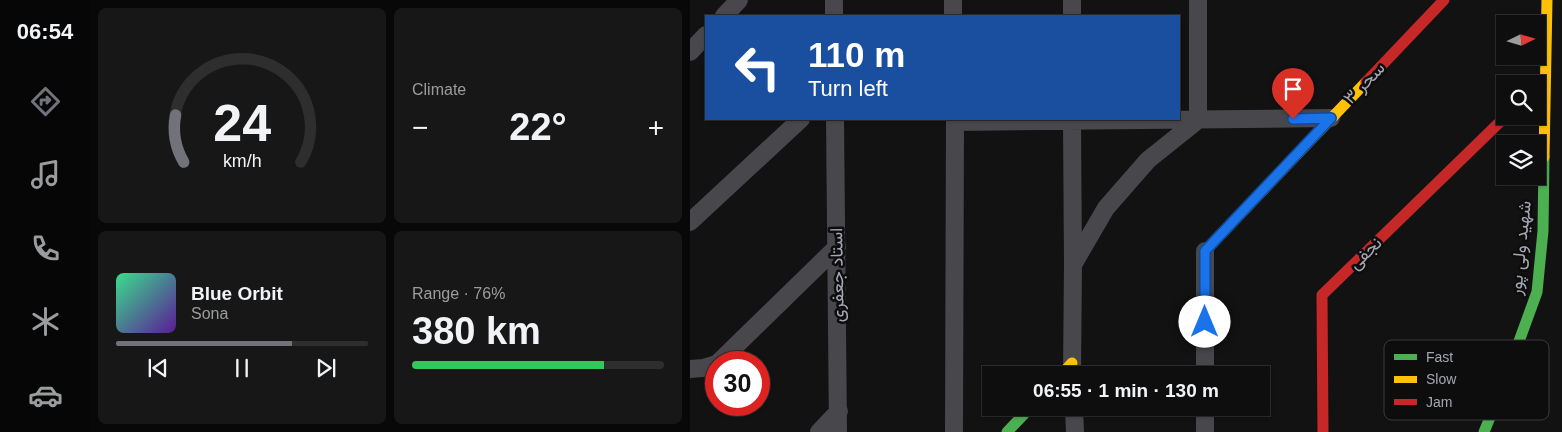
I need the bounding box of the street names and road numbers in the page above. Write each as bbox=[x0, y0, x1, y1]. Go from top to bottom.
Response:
street label: سحر ۳ bbox=[1339, 58, 1389, 109]
street label: شهید ولی پور bbox=[1505, 200, 1537, 297]
street label: استاد جعفری bbox=[826, 228, 849, 322]
street label: نجفی bbox=[1344, 233, 1386, 274]

